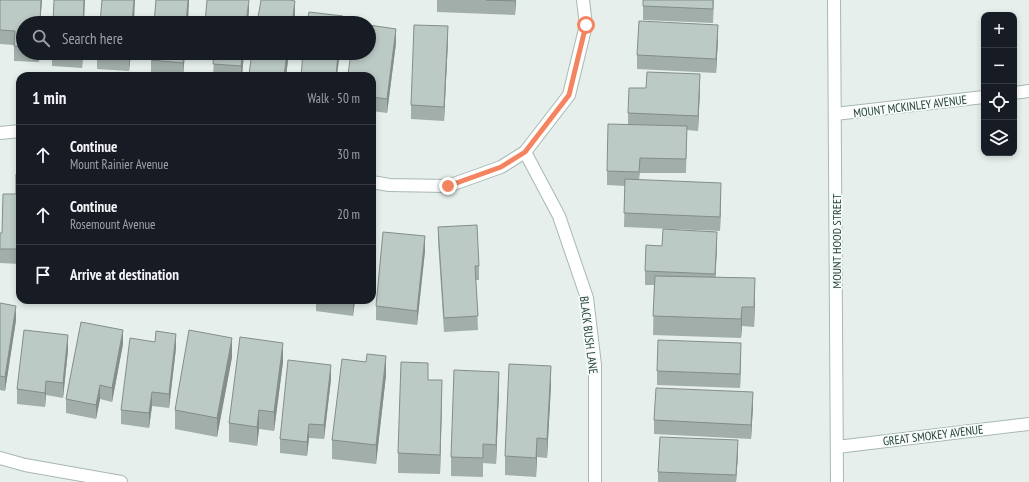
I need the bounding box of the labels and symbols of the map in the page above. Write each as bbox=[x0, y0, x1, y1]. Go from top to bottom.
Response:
route start bbox=[577, 16, 595, 34]
street label: MOUNT MCKINLEY AVENUE bbox=[852, 92, 968, 120]
route end bbox=[439, 177, 457, 195]
street label: MOUNT HOOD STREET bbox=[829, 193, 844, 288]
street label: BLACK BUSH LANE bbox=[577, 295, 601, 375]
street label: GREAT SMOKEY AVENUE bbox=[882, 421, 984, 449]

